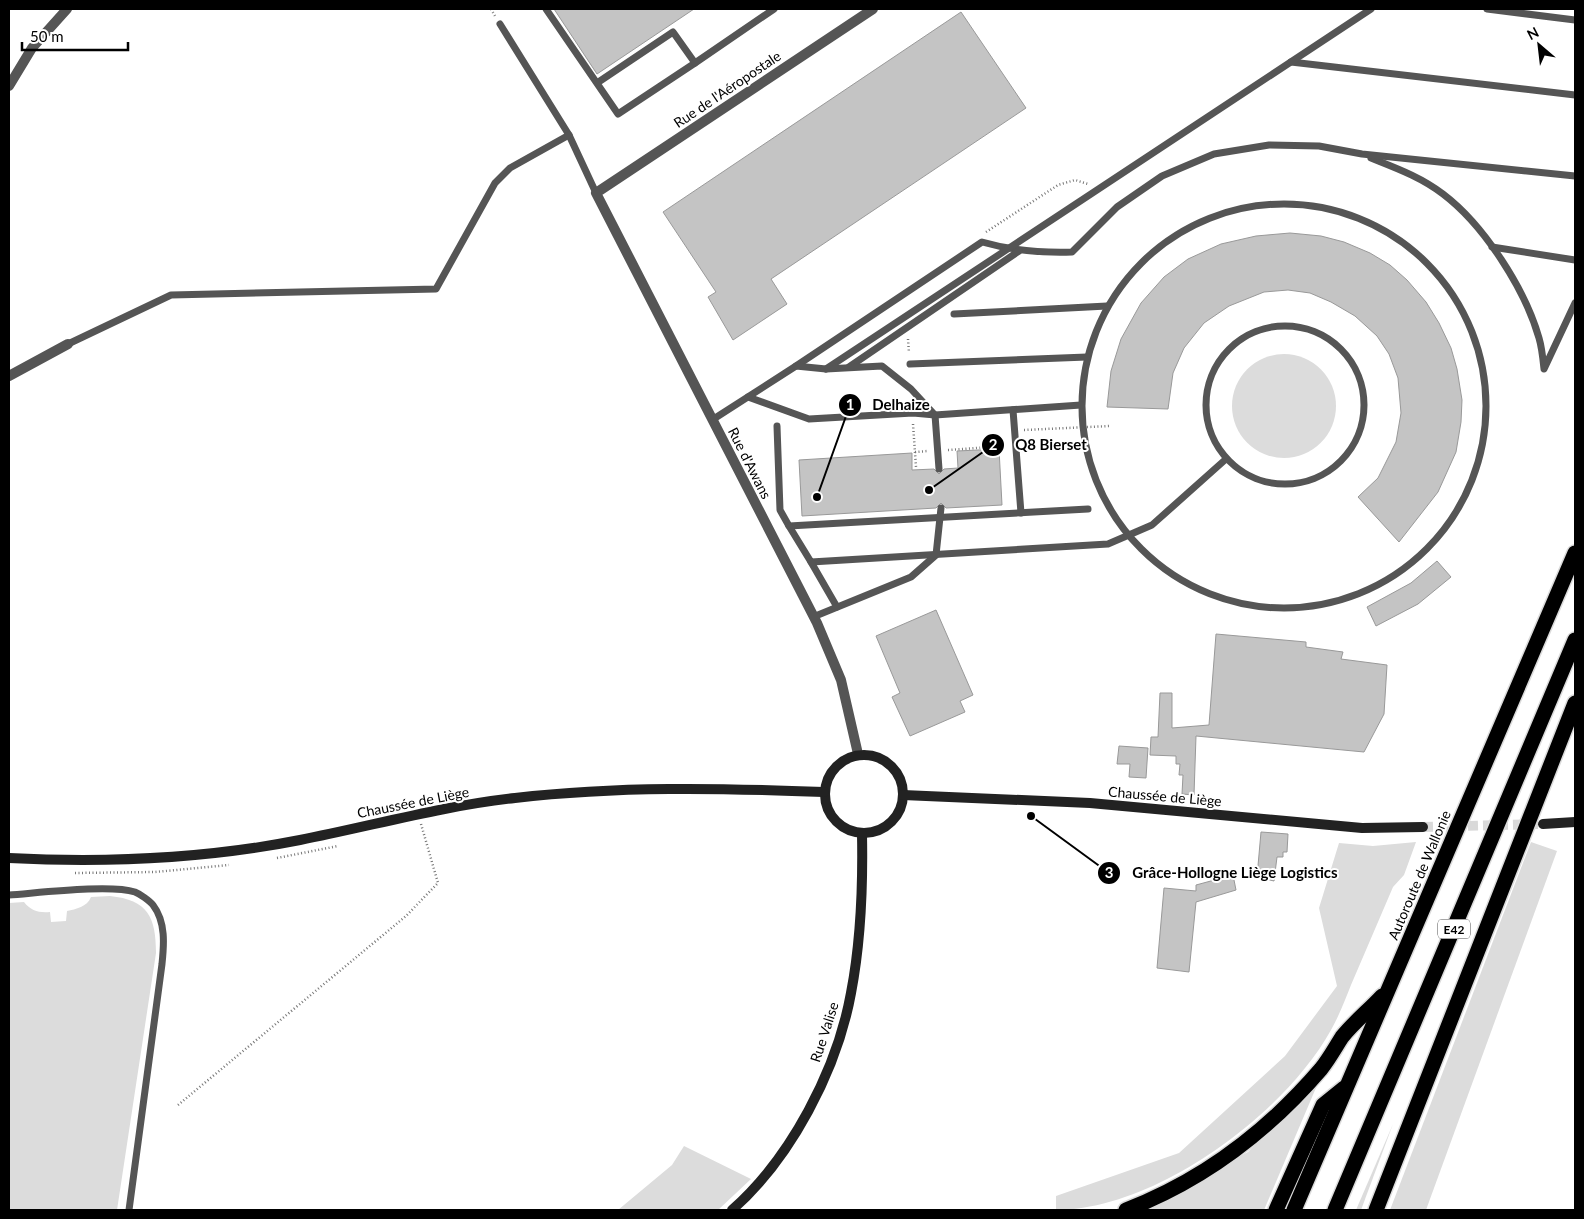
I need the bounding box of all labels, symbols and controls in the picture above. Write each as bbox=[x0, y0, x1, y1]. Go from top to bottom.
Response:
scale bar bbox=[22, 20, 129, 52]
north arrow bbox=[1514, 20, 1564, 70]
text: N bbox=[1524, 23, 1541, 43]
text: 50 m bbox=[30, 27, 64, 45]
street label: Rue de l'Aéropostale bbox=[670, 47, 784, 131]
callout: Delhaize bbox=[837, 390, 940, 420]
text: 1 bbox=[846, 395, 854, 413]
text: Delhaize bbox=[872, 395, 930, 413]
street label: Rue d'Awans bbox=[725, 424, 775, 502]
callout: Q8 Bierset bbox=[981, 430, 1097, 460]
text: 2 bbox=[989, 435, 998, 453]
text: Q8 Bierset bbox=[1015, 435, 1087, 453]
street label: Chaussée de Liège bbox=[356, 783, 470, 821]
street label: Chaussée de Liège bbox=[1108, 783, 1222, 809]
street label: Autoroute de Wallonie bbox=[1384, 808, 1454, 942]
callout: Grâce-Hollogne Liège Logistics bbox=[1097, 858, 1347, 888]
text: 3 bbox=[1105, 863, 1113, 881]
text: Grâce-Hollogne Liège Logistics bbox=[1132, 863, 1338, 881]
road number: E42 bbox=[1438, 920, 1470, 939]
street label: Rue Valise bbox=[806, 1000, 842, 1064]

